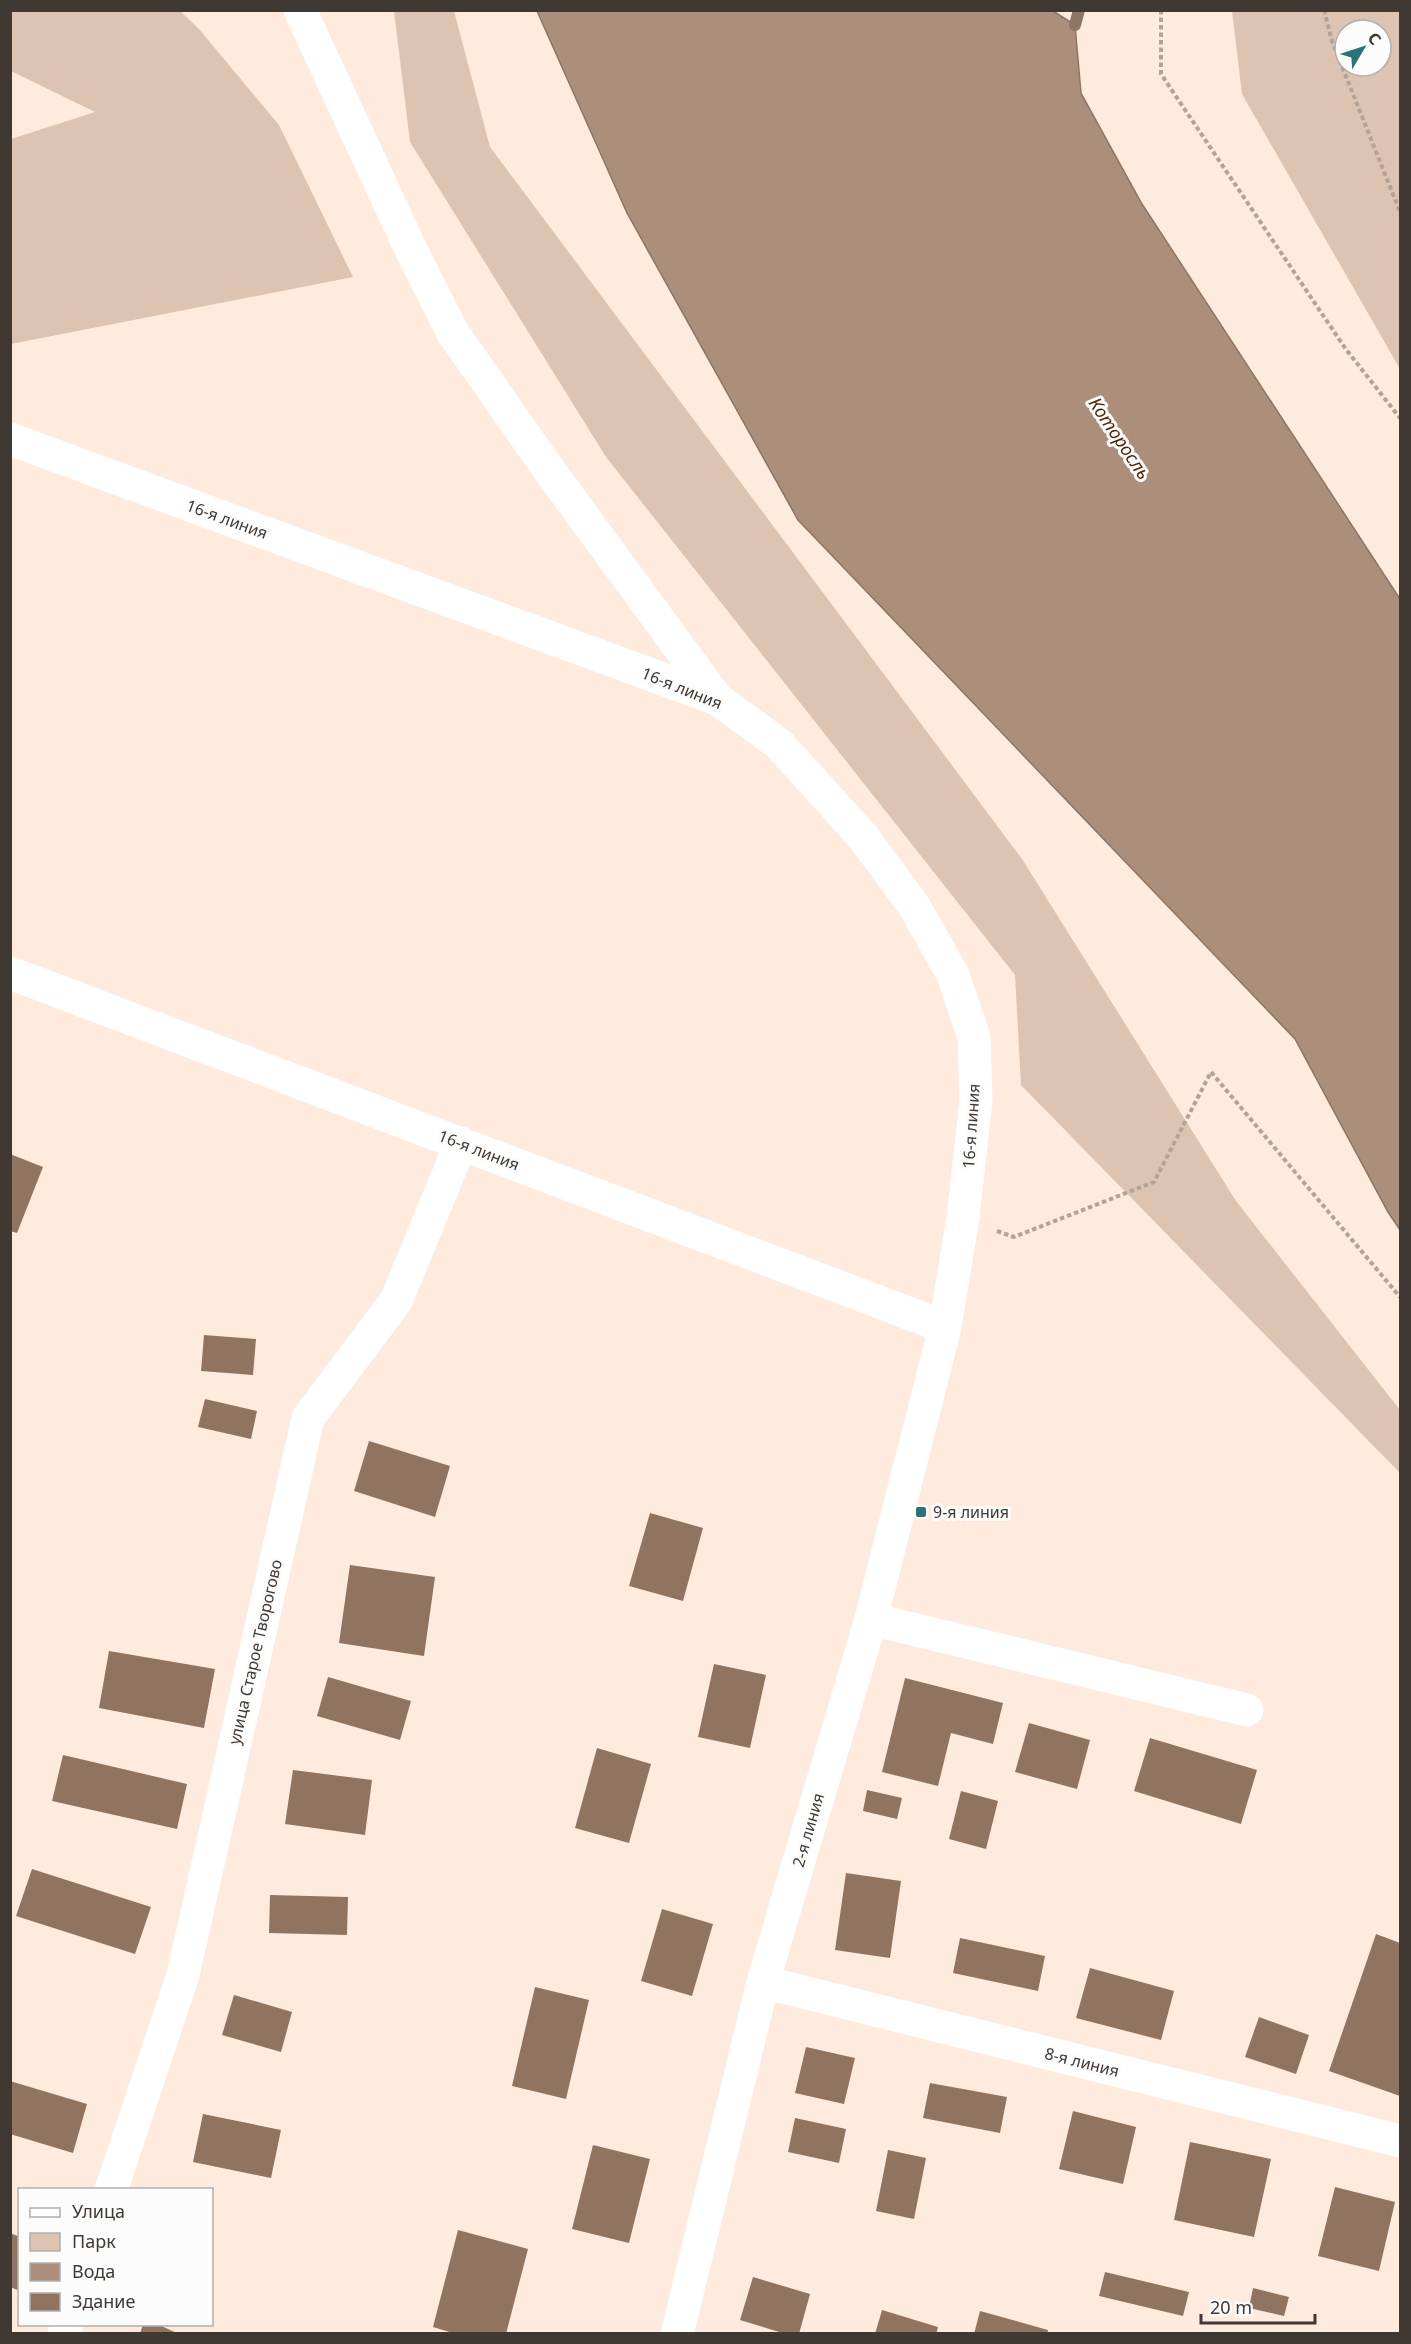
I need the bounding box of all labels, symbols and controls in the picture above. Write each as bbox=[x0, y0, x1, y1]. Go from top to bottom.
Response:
north arrow bbox=[1333, 18, 1393, 78]
text: С bbox=[1363, 28, 1386, 49]
water label: Которосль bbox=[1084, 392, 1156, 484]
street label: 16-я линия bbox=[183, 494, 271, 544]
street label: 16-я линия bbox=[638, 662, 726, 714]
street label: 16-я линия bbox=[957, 1083, 985, 1169]
street label: 16-я линия bbox=[435, 1124, 523, 1176]
place label: 9-я линия bbox=[933, 1501, 1009, 1523]
marker: 9-я линия bbox=[914, 1505, 928, 1519]
street label: улица Старое Творогово bbox=[223, 1557, 287, 1747]
street label: 2-я линия bbox=[787, 1790, 829, 1870]
street label: 8-я линия bbox=[1042, 2042, 1122, 2082]
legend bbox=[18, 2188, 213, 2326]
text: Улица bbox=[72, 2199, 125, 2223]
text: Парк bbox=[72, 2229, 116, 2253]
text: Вода bbox=[72, 2259, 115, 2283]
scale bar bbox=[1201, 2287, 1315, 2325]
text: Здание bbox=[72, 2289, 136, 2313]
text: 20 m bbox=[1210, 2295, 1252, 2319]

